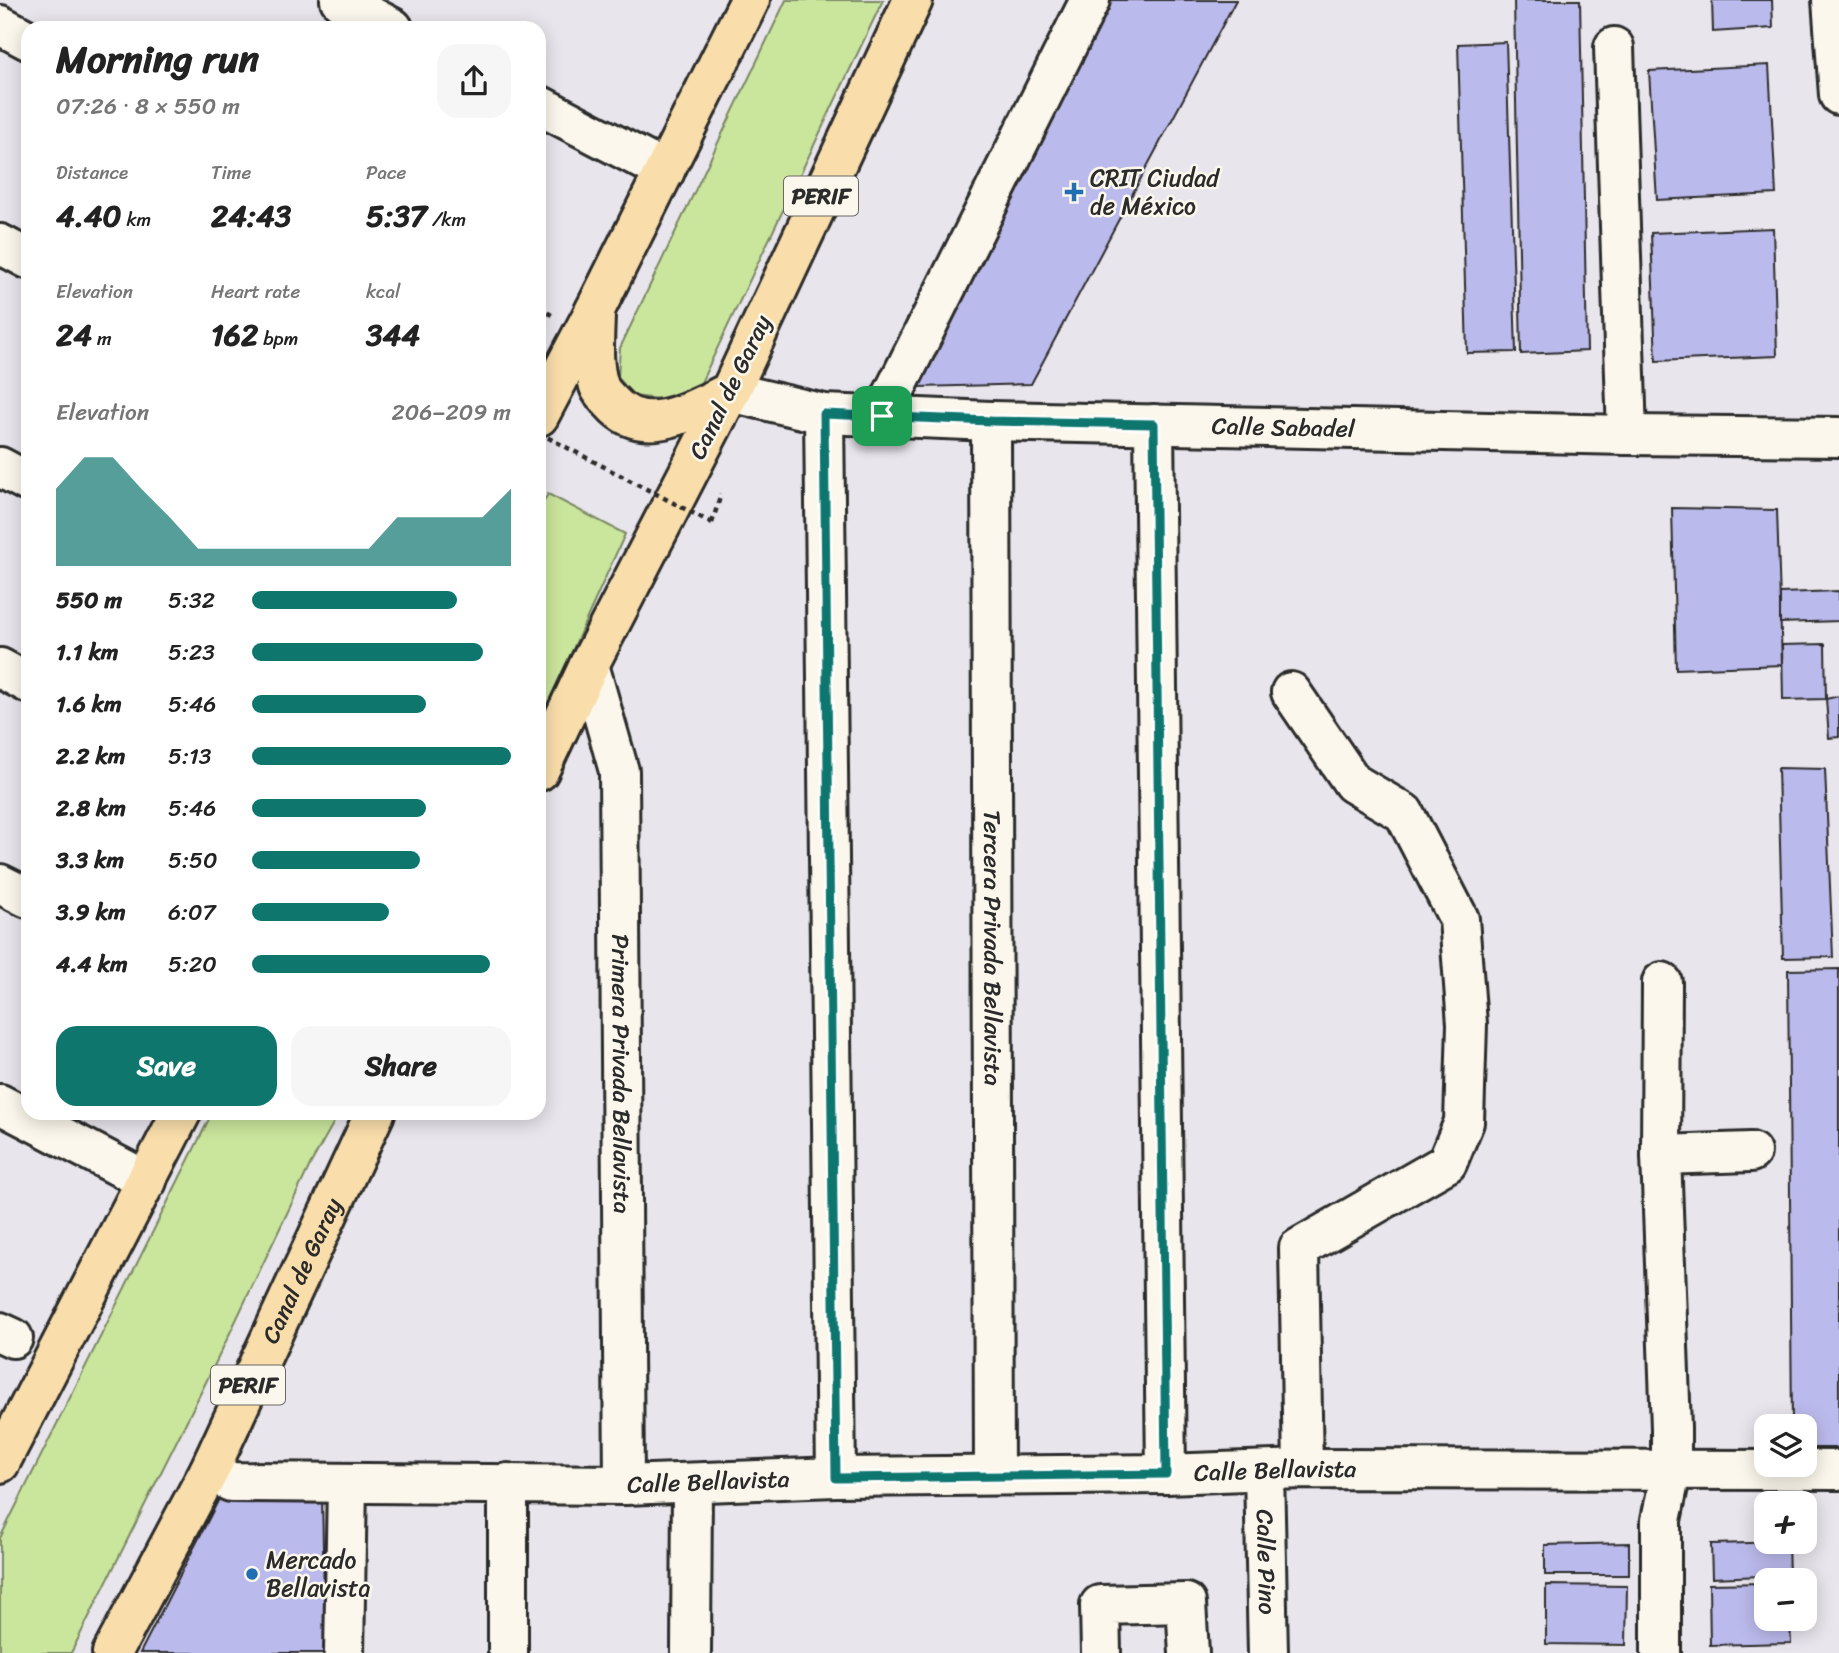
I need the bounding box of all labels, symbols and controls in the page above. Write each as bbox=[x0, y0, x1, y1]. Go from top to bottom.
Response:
text: Morning run bbox=[56, 26, 259, 93]
button: share bbox=[437, 44, 511, 118]
text: 07:26 · 8 × 550 m bbox=[56, 86, 240, 127]
text: Distance bbox=[56, 156, 128, 189]
text: Time bbox=[211, 156, 251, 189]
text: Pace bbox=[366, 156, 406, 189]
place label: CRIT Ciudad de México bbox=[1090, 157, 1220, 227]
road number: PERIF bbox=[784, 176, 858, 216]
marker: CRIT Ciudad de México bbox=[1064, 182, 1084, 202]
text: 4.40 bbox=[56, 189, 122, 243]
text: 24:43 bbox=[211, 189, 291, 243]
text: 5:37 bbox=[366, 189, 427, 243]
text: km bbox=[122, 203, 151, 236]
text: /km bbox=[427, 203, 466, 236]
text: Elevation bbox=[56, 275, 133, 308]
text: Heart rate bbox=[211, 275, 300, 308]
text: kcal bbox=[366, 275, 401, 308]
street label: Canal de Garay bbox=[677, 307, 783, 467]
text: 24 bbox=[56, 308, 92, 362]
text: 162 bbox=[211, 308, 258, 362]
text: 344 bbox=[366, 308, 420, 362]
text: m bbox=[92, 322, 112, 355]
text: bpm bbox=[258, 322, 298, 355]
pin bbox=[852, 386, 912, 446]
text: Elevation bbox=[56, 392, 149, 433]
text: 206–209 m bbox=[392, 392, 511, 433]
icon: arrive bbox=[863, 397, 901, 435]
street label: Calle Sabadel bbox=[1211, 405, 1356, 450]
text: 550 m bbox=[56, 580, 122, 621]
text: 5:32 bbox=[168, 580, 215, 621]
text: 1.1 km bbox=[56, 632, 119, 673]
text: 5:23 bbox=[168, 632, 215, 673]
text: 1.6 km bbox=[56, 684, 122, 725]
text: 5:46 bbox=[168, 684, 216, 725]
text: 2.2 km bbox=[56, 736, 125, 777]
text: 5:13 bbox=[168, 736, 212, 777]
text: 2.8 km bbox=[56, 788, 126, 829]
text: 5:46 bbox=[168, 788, 216, 829]
street label: Tercera Privada Bellavista bbox=[971, 810, 1014, 1086]
text: 3.3 km bbox=[56, 840, 124, 881]
text: 5:50 bbox=[168, 840, 218, 881]
text: 3.9 km bbox=[56, 892, 126, 933]
text: 6:07 bbox=[168, 892, 216, 933]
street label: Primera Privada Bellavista bbox=[599, 934, 643, 1214]
text: 4.4 km bbox=[56, 944, 128, 985]
text: 5:20 bbox=[168, 944, 217, 985]
button: Save bbox=[56, 1026, 277, 1106]
button: Share bbox=[291, 1026, 511, 1106]
street label: Canal de Garay bbox=[250, 1190, 354, 1351]
road number: PERIF bbox=[211, 1366, 285, 1404]
map controls bbox=[1754, 1414, 1817, 1631]
button: layers bbox=[1754, 1414, 1817, 1477]
street label: Calle Bellavista bbox=[1193, 1448, 1356, 1494]
street label: Calle Bellavista bbox=[626, 1458, 790, 1506]
button: + bbox=[1754, 1491, 1817, 1554]
street label: Calle Pino bbox=[1244, 1509, 1288, 1615]
place label: Mercado Bellavista bbox=[266, 1539, 371, 1609]
marker: Mercado Bellavista bbox=[244, 1566, 260, 1582]
button: − bbox=[1754, 1568, 1817, 1631]

